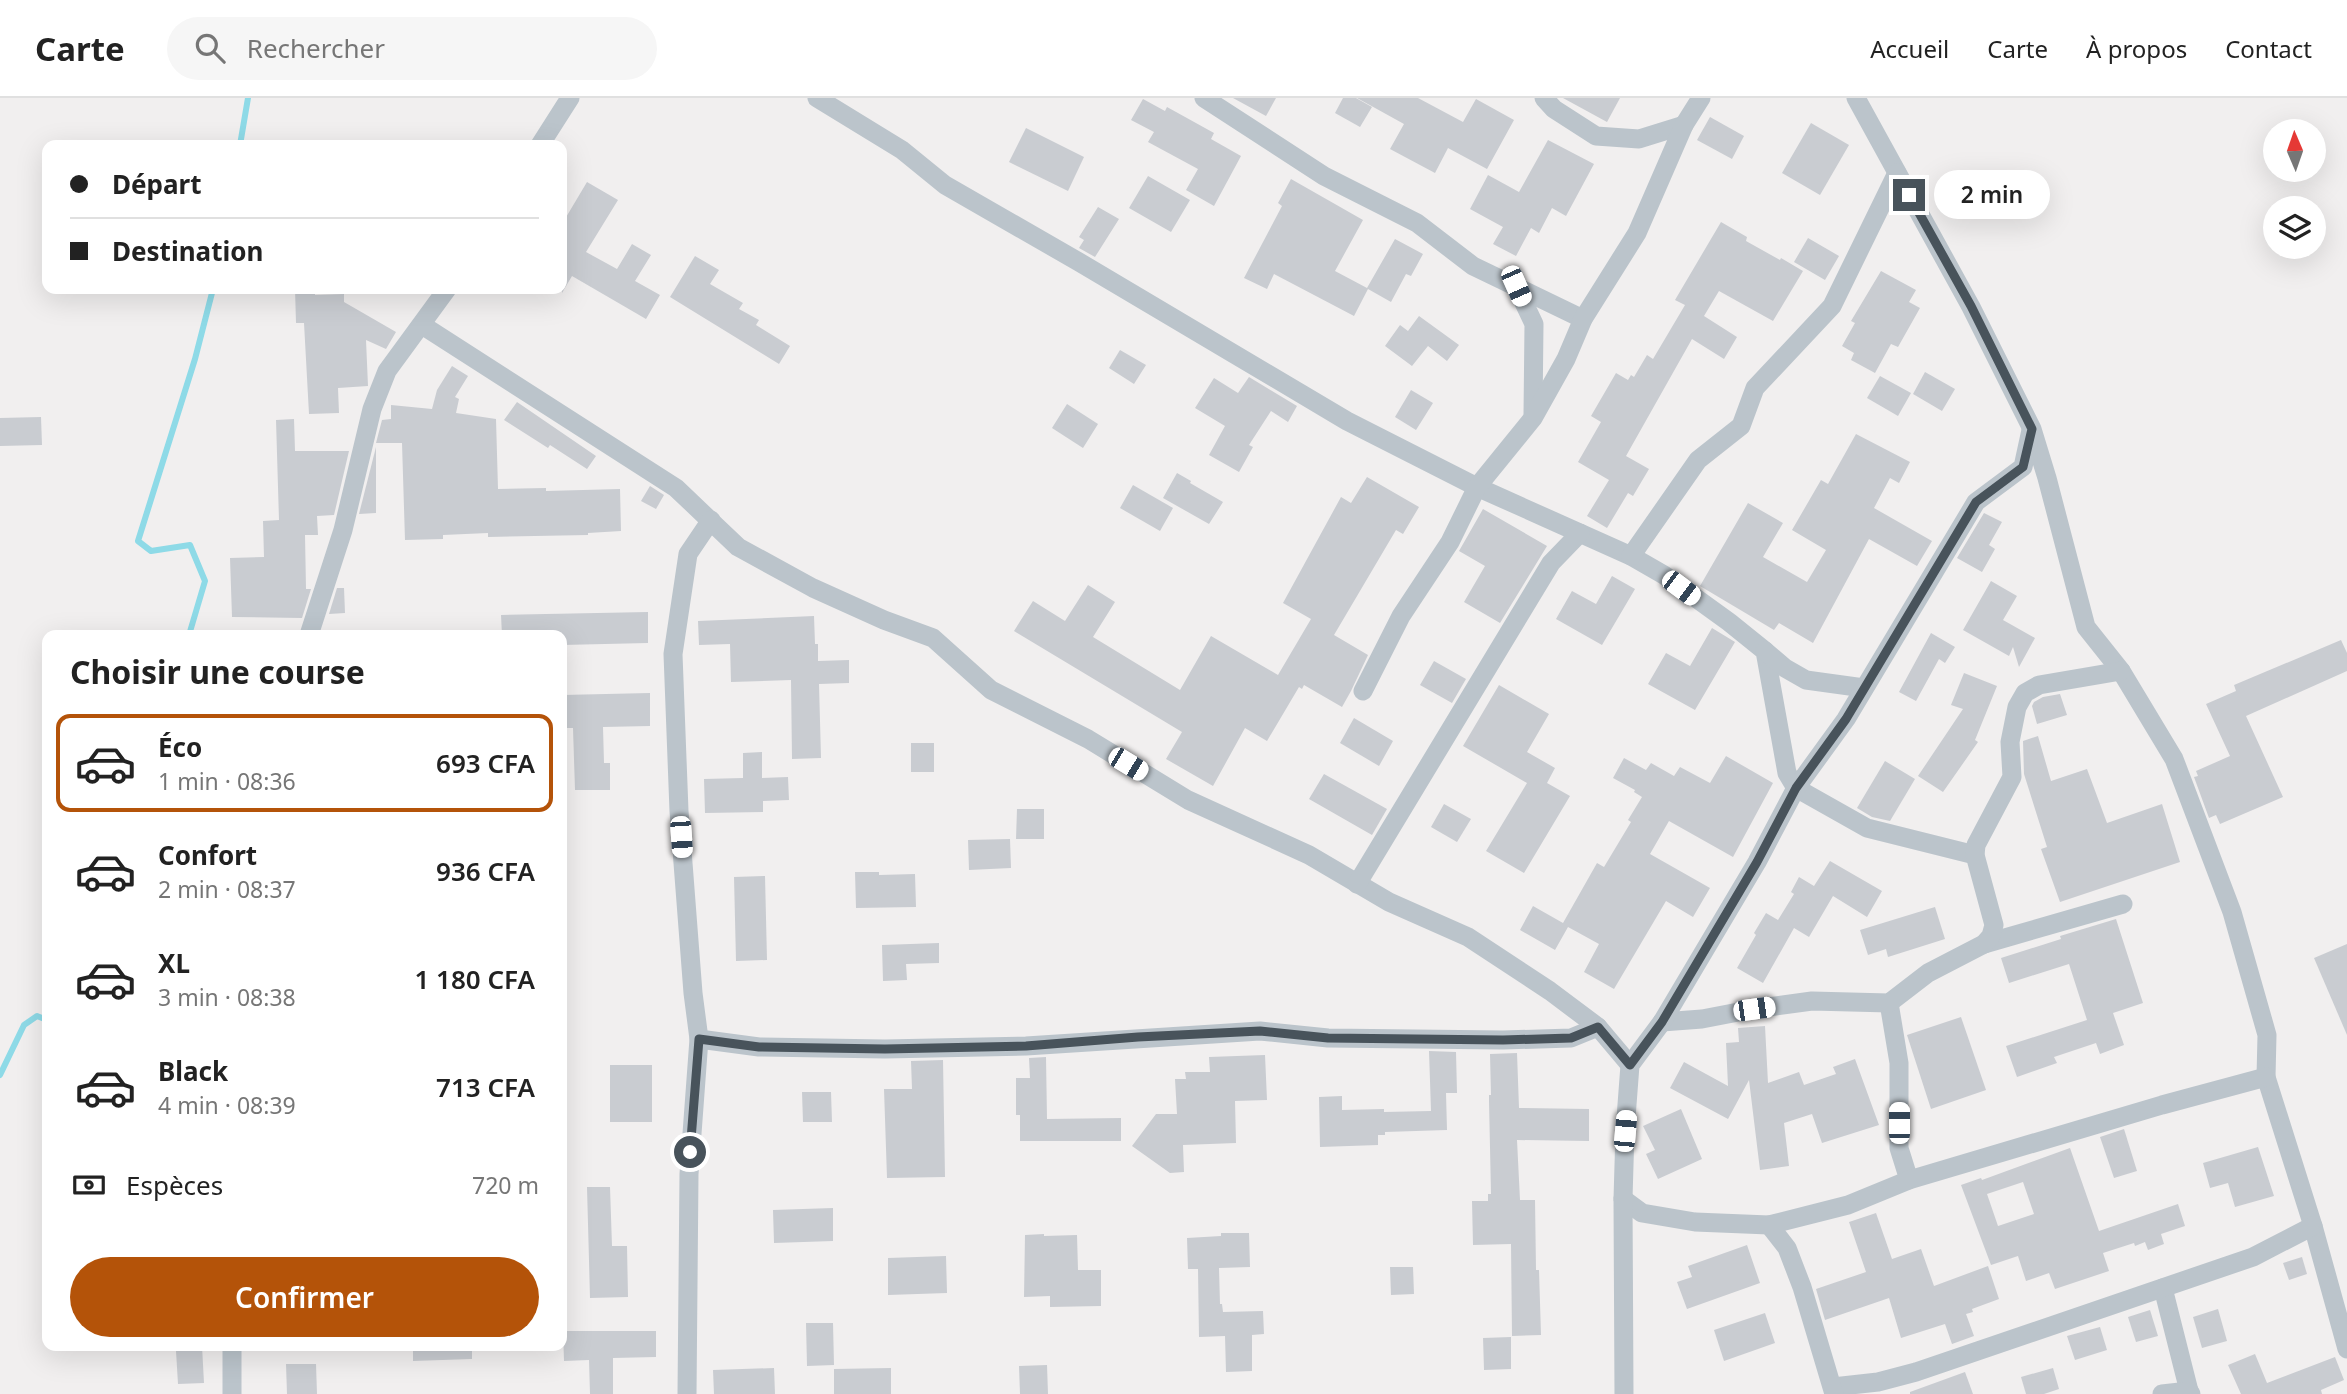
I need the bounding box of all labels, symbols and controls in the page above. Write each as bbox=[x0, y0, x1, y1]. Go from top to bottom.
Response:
search box bbox=[167, 17, 657, 80]
text: Carte bbox=[35, 26, 125, 71]
icon: search bbox=[191, 29, 229, 67]
text: Rechercher bbox=[247, 30, 385, 66]
text: Accueil bbox=[1870, 32, 1949, 65]
text: Carte bbox=[1987, 32, 2048, 65]
text: À propos bbox=[2086, 32, 2187, 65]
text: Contact bbox=[2225, 32, 2312, 65]
north arrow bbox=[2263, 119, 2326, 182]
map controls bbox=[2263, 119, 2326, 259]
text: Départ bbox=[112, 166, 201, 202]
callout: 2 min bbox=[1934, 170, 2049, 220]
text: 2 min bbox=[1961, 178, 2023, 210]
route end bbox=[1893, 179, 1925, 211]
button: layers bbox=[2263, 196, 2326, 259]
text: Destination bbox=[112, 233, 263, 269]
car bbox=[1498, 263, 1535, 309]
car bbox=[1658, 567, 1705, 609]
text: Choisir une course bbox=[70, 650, 365, 693]
text: Éco bbox=[158, 729, 202, 765]
icon: car bbox=[74, 732, 137, 795]
car bbox=[1105, 744, 1152, 784]
text: 693 CFA bbox=[436, 745, 535, 781]
text: 1 min · 08:36 bbox=[158, 765, 296, 797]
car bbox=[670, 815, 693, 859]
text: Confort bbox=[158, 837, 257, 873]
icon: car bbox=[74, 840, 137, 903]
text: 936 CFA bbox=[436, 853, 535, 889]
text: 2 min · 08:37 bbox=[158, 873, 296, 905]
text: XL bbox=[158, 945, 190, 981]
icon: car bbox=[74, 948, 137, 1011]
text: 1 180 CFA bbox=[414, 961, 535, 997]
text: 3 min · 08:38 bbox=[158, 981, 296, 1013]
car bbox=[1732, 996, 1777, 1022]
text: Black bbox=[158, 1053, 228, 1089]
icon: car bbox=[74, 1056, 137, 1119]
text: 713 CFA bbox=[436, 1069, 535, 1105]
text: 4 min · 08:39 bbox=[158, 1089, 296, 1121]
car bbox=[1889, 1102, 1910, 1144]
car bbox=[1613, 1109, 1638, 1153]
route start bbox=[674, 1136, 706, 1168]
icon: cash bbox=[70, 1166, 108, 1204]
text: Espèces bbox=[126, 1167, 223, 1203]
text: 720 m bbox=[472, 1169, 539, 1201]
button: Confirmer bbox=[70, 1257, 539, 1337]

